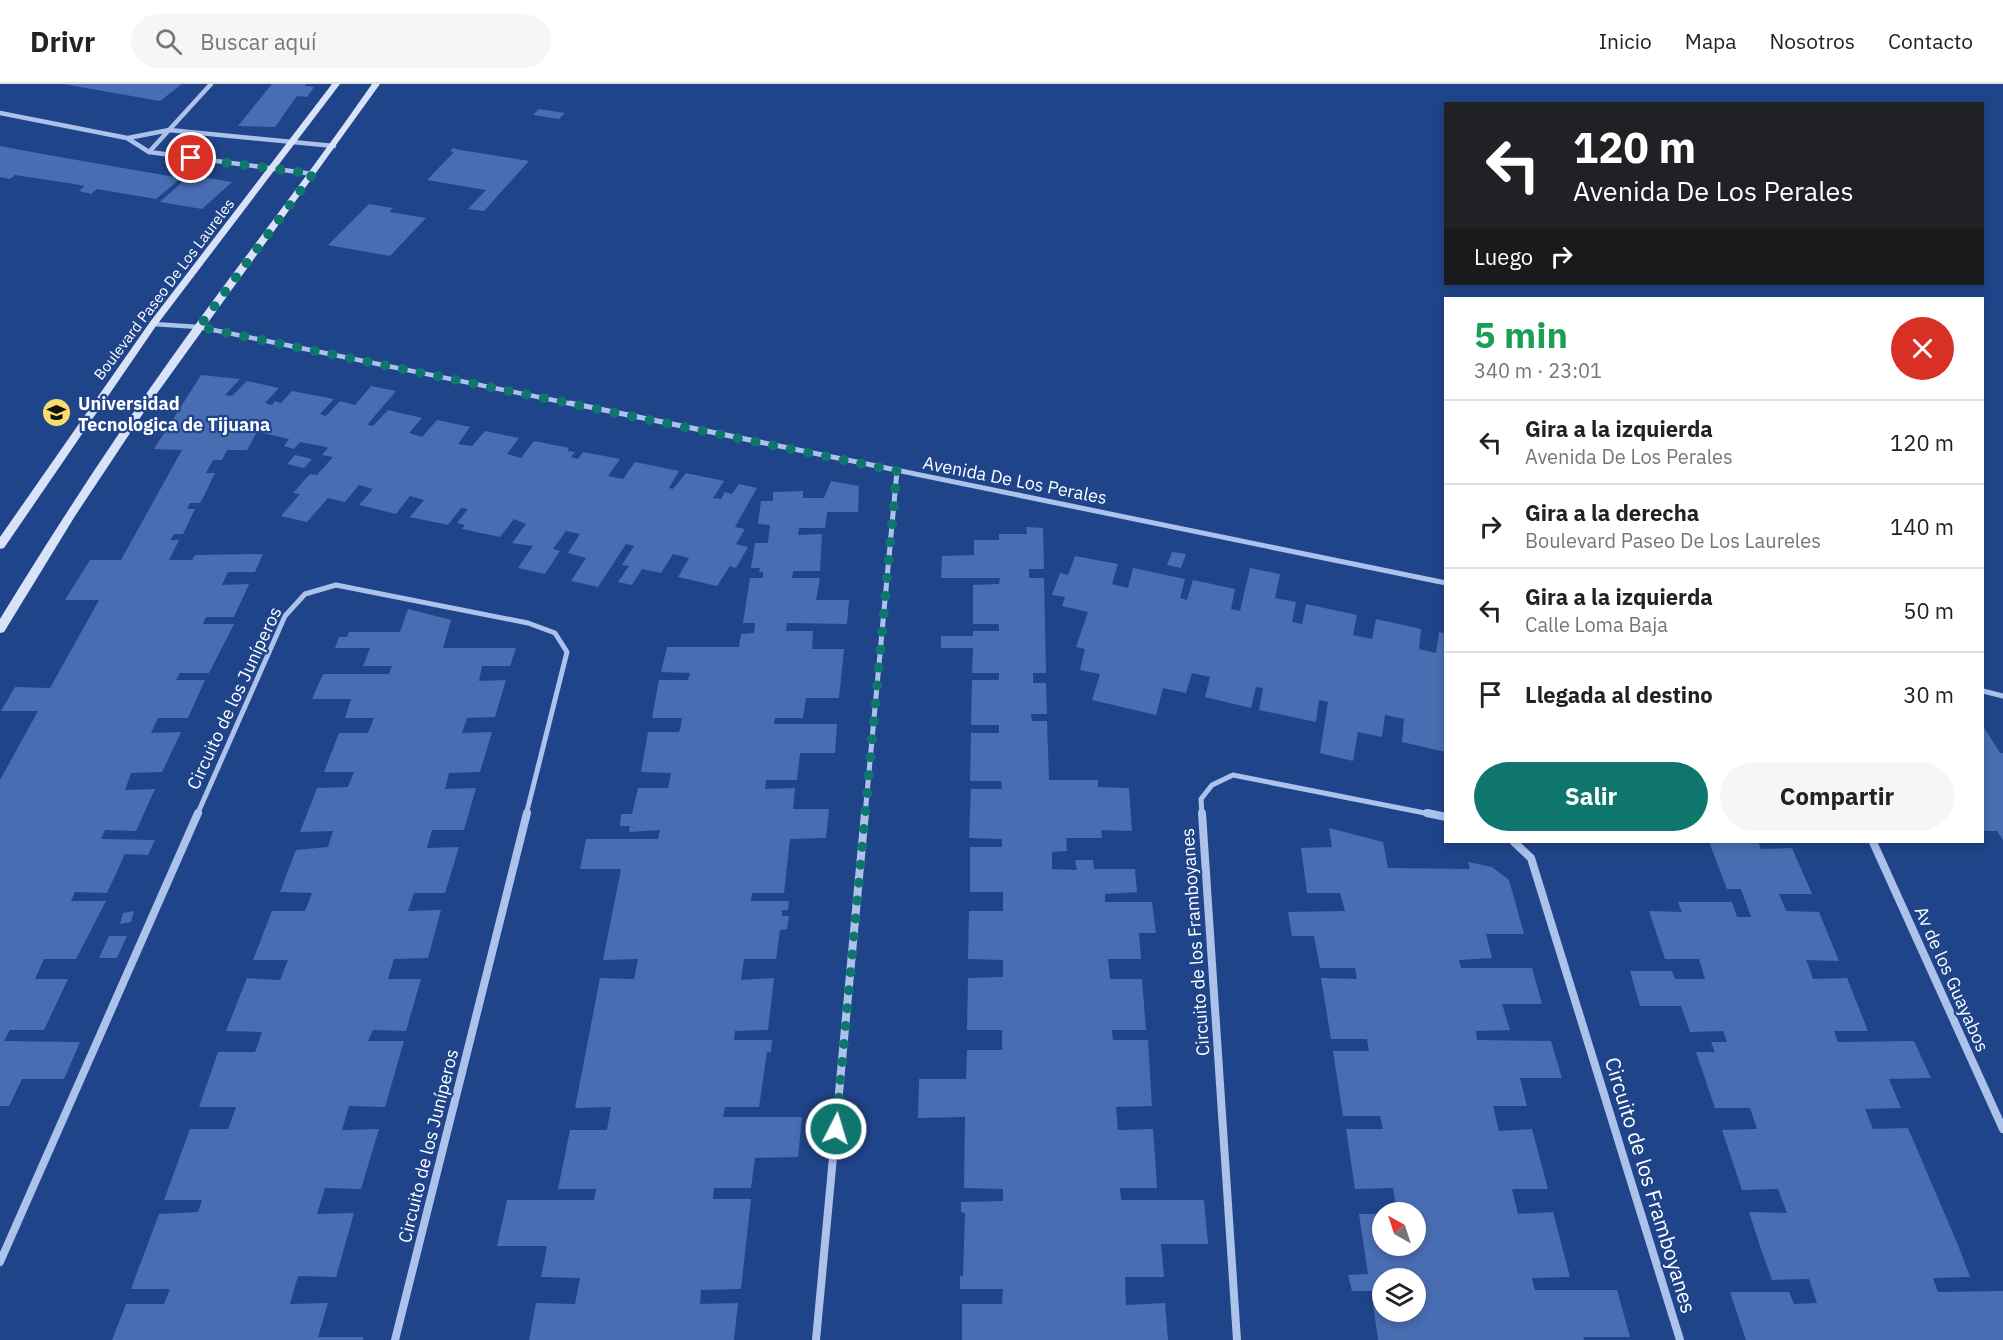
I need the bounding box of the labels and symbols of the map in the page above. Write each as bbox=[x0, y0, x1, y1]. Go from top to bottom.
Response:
pin bbox=[165, 132, 216, 183]
street label: Boulevard Paseo De Los Laureles bbox=[90, 195, 238, 383]
place label: Universidad Tecnologica de Tijuana bbox=[78, 392, 270, 436]
school or university icon: Universidad Tecnologica de Tijuana bbox=[41, 397, 73, 429]
street label: Avenida De Los Perales bbox=[921, 451, 1109, 509]
street label: Circuito de los Juníperos bbox=[182, 603, 286, 793]
street label: Circuito de los Framboyanes bbox=[1176, 827, 1214, 1057]
street label: Av de los Guayabos bbox=[1910, 903, 1994, 1055]
street label: Circuito de los Juníperos bbox=[393, 1047, 463, 1245]
street label: Circuito de los Framboyanes bbox=[1599, 1054, 1703, 1316]
position arrow bbox=[804, 1097, 868, 1161]
north arrow bbox=[1372, 1202, 1426, 1256]

